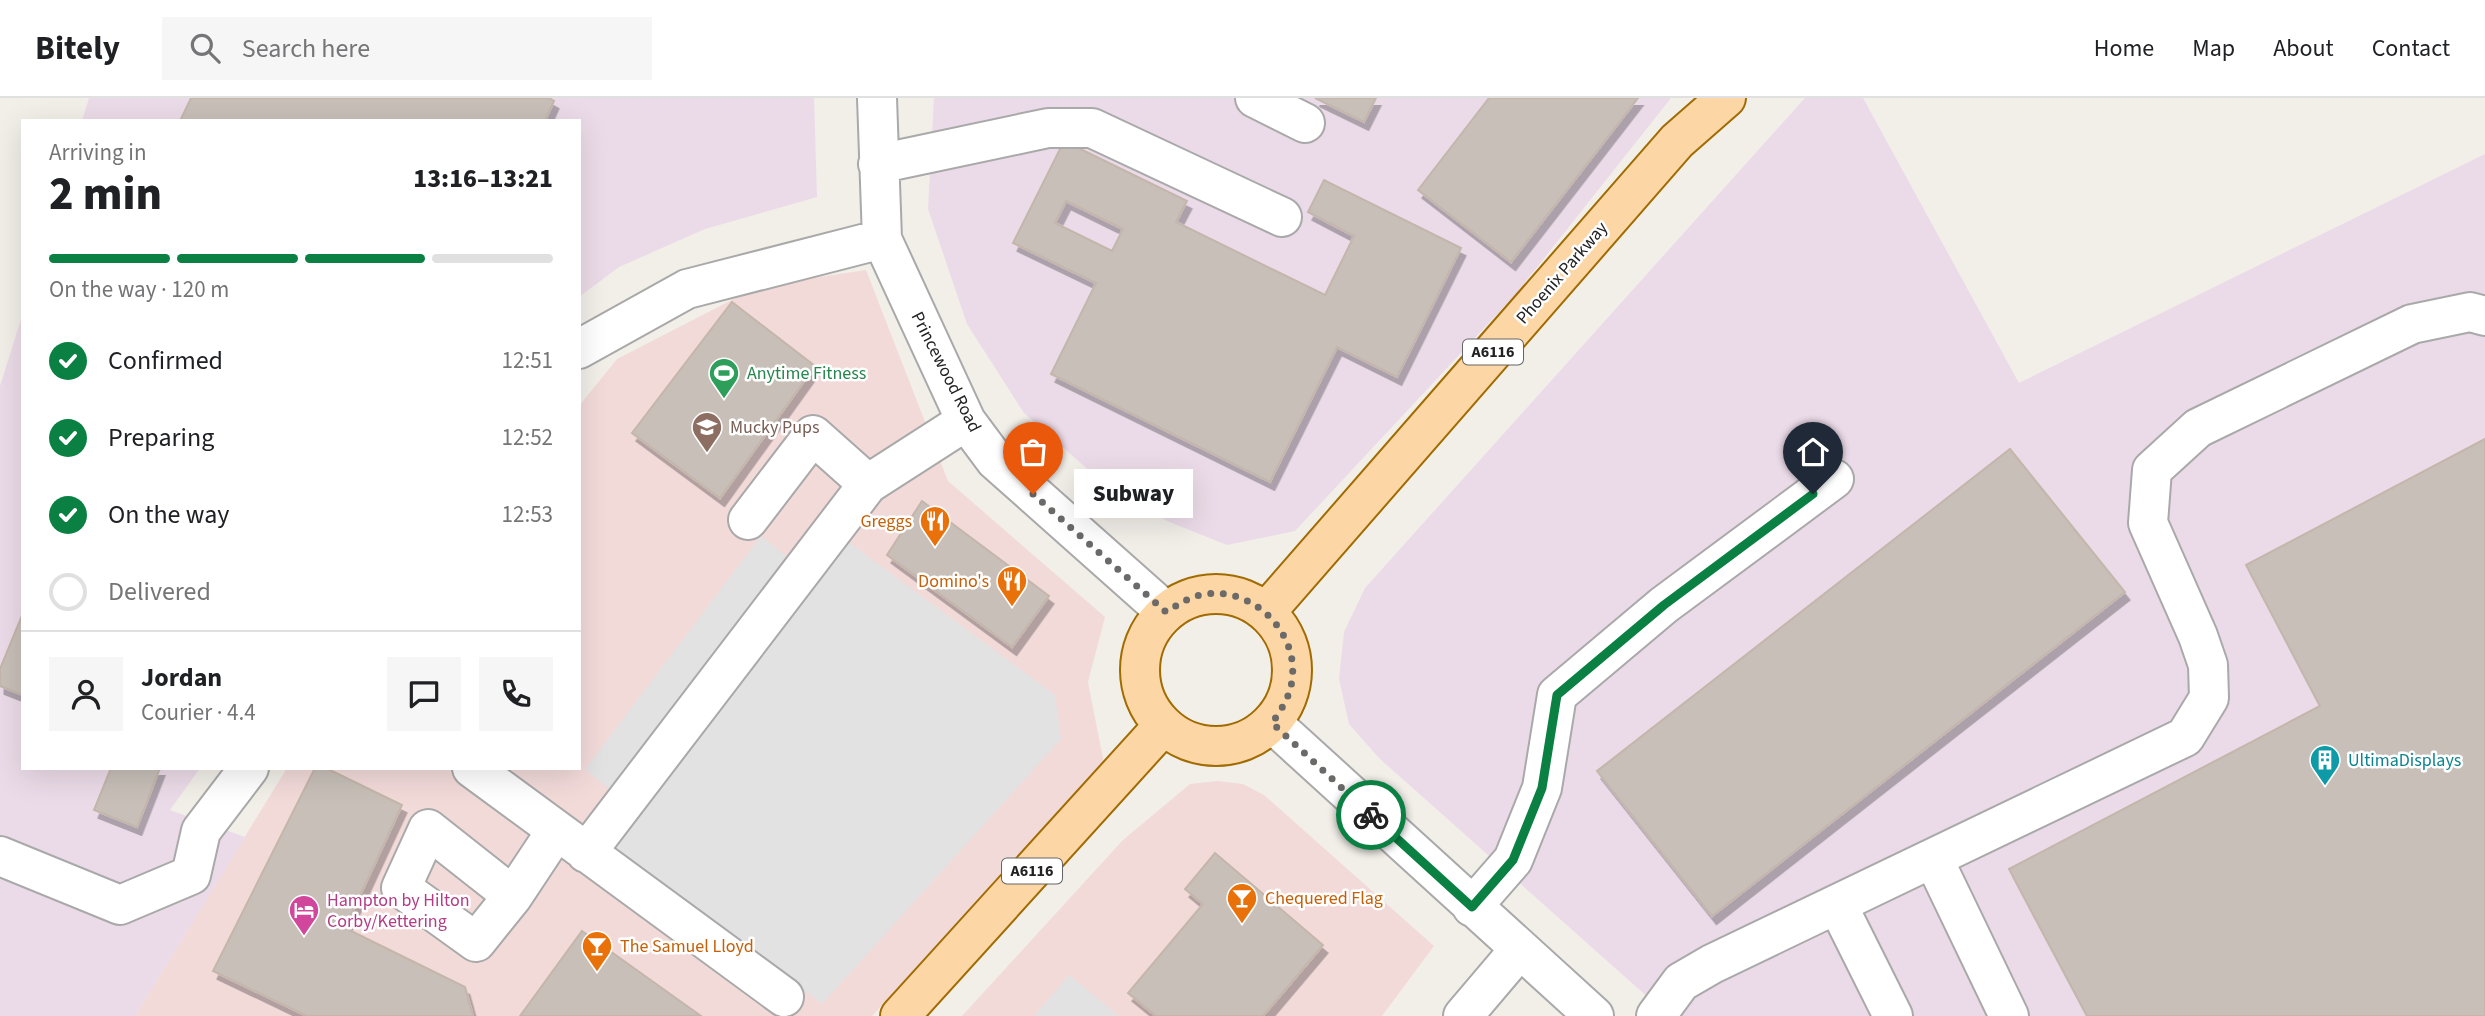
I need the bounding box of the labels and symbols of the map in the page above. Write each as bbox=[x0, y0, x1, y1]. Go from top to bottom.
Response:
street label: Phoenix Parkway bbox=[1510, 216, 1614, 330]
street label: Princewood Road bbox=[905, 307, 987, 437]
road number: A6116 bbox=[1463, 340, 1523, 364]
sports icon: Anytime Fitness bbox=[707, 356, 741, 400]
place label: Anytime Fitness bbox=[747, 361, 866, 386]
school or university icon: Mucky Pups bbox=[690, 410, 724, 454]
place label: Mucky Pups bbox=[730, 415, 819, 440]
pin bbox=[1003, 422, 1063, 494]
pin bbox=[1783, 422, 1843, 494]
callout: Subway bbox=[1075, 470, 1194, 518]
restaurant icon: Greggs bbox=[918, 504, 952, 548]
place label: Greggs bbox=[860, 509, 912, 534]
restaurant icon: Domino's bbox=[995, 564, 1029, 608]
place label: Domino's bbox=[918, 569, 989, 594]
building icon: UltimaDisplays bbox=[2308, 743, 2342, 787]
place label: UltimaDisplays bbox=[2348, 748, 2461, 773]
courier bbox=[1336, 780, 1406, 850]
road number: A6116 bbox=[1002, 858, 1062, 884]
bar icon: Chequered Flag bbox=[1225, 881, 1259, 925]
place label: Chequered Flag bbox=[1265, 886, 1383, 911]
place label: Hampton by Hilton Corby/Kettering bbox=[327, 888, 470, 934]
hotel icon: Hampton by Hilton Corby/Kettering bbox=[287, 893, 321, 937]
bar icon: The Samuel Lloyd bbox=[580, 929, 614, 973]
place label: The Samuel Lloyd bbox=[620, 934, 754, 959]

